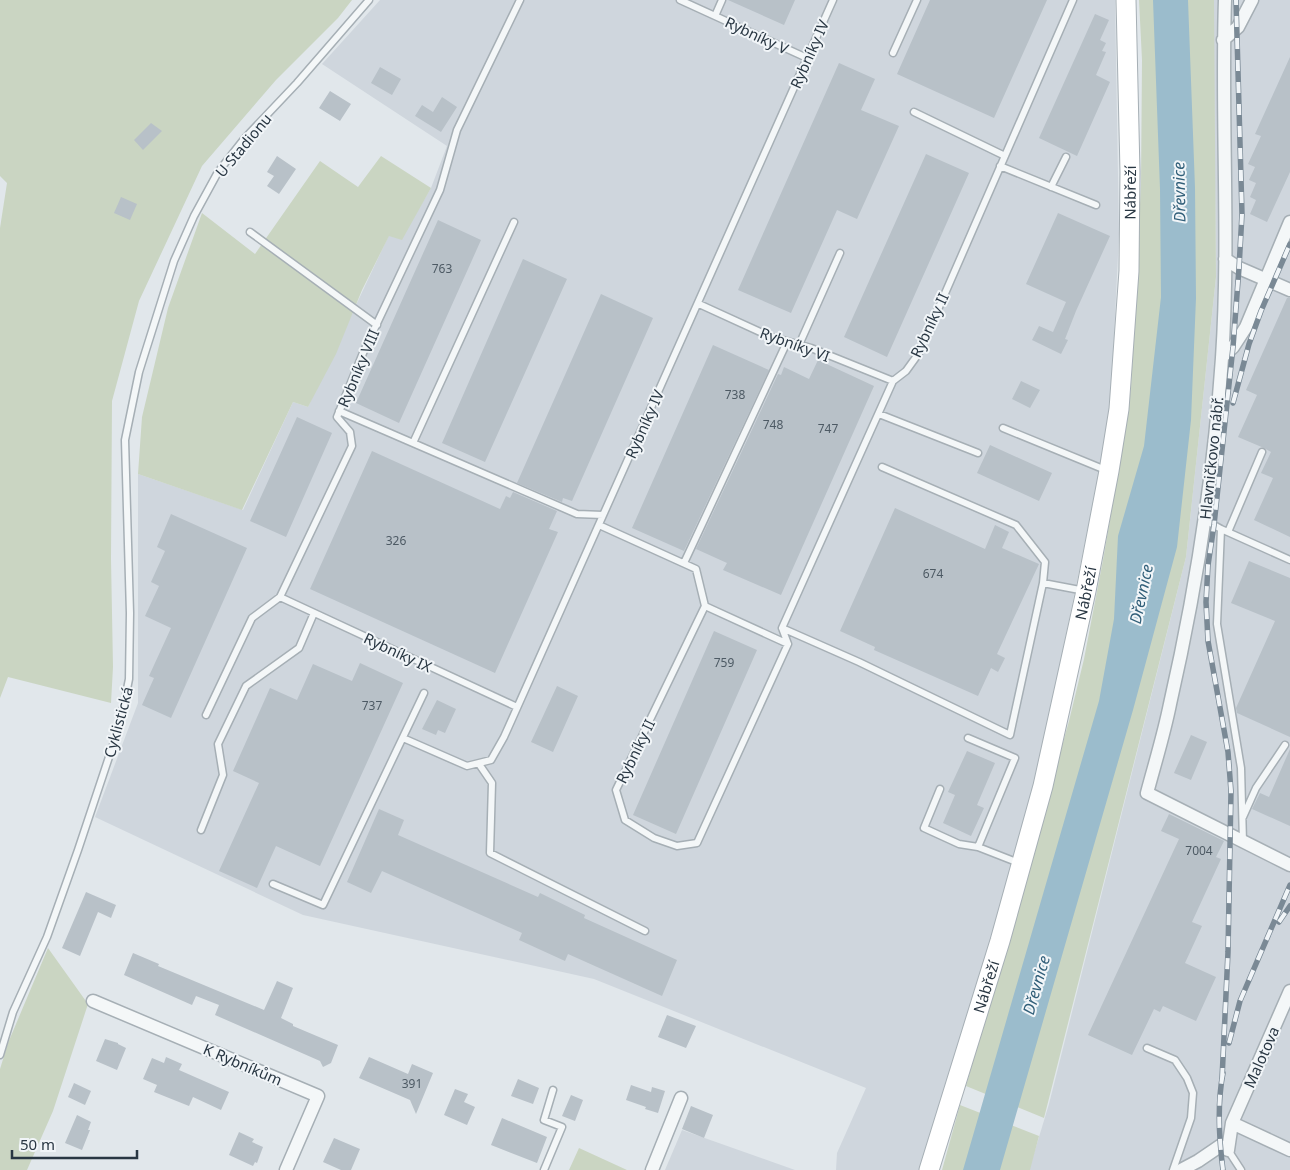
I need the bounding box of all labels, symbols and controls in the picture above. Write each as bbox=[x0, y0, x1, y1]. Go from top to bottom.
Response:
street label: Rybníky V bbox=[722, 12, 792, 58]
street label: Rybníky IV bbox=[785, 17, 833, 91]
street label: U Stadionu bbox=[210, 109, 276, 181]
water label: Dřevnice bbox=[1167, 162, 1191, 222]
street label: Nábřeží bbox=[1120, 164, 1140, 220]
house number: 763 bbox=[432, 260, 452, 277]
street label: Rybníky II bbox=[905, 289, 953, 361]
street label: Rybníky VI bbox=[757, 322, 833, 366]
street label: Rybníky VIII bbox=[333, 326, 383, 410]
house number: 738 bbox=[725, 386, 745, 403]
street label: Rybníky IV bbox=[620, 387, 668, 461]
street label: Hlavničkovo nábř. bbox=[1195, 396, 1227, 520]
house number: 748 bbox=[763, 416, 783, 433]
house number: 747 bbox=[818, 420, 838, 437]
house number: 326 bbox=[386, 532, 406, 549]
water label: Dřevnice bbox=[1124, 562, 1158, 626]
street label: Nábřeží bbox=[1070, 564, 1101, 622]
house number: 674 bbox=[923, 565, 943, 582]
street label: Rybníky IX bbox=[361, 628, 435, 677]
house number: 759 bbox=[714, 654, 734, 671]
street label: Cyklistická bbox=[99, 684, 137, 760]
house number: 737 bbox=[362, 697, 382, 714]
street label: Rybníky II bbox=[611, 716, 659, 786]
house number: 7004 bbox=[1185, 842, 1213, 859]
water label: Dřevnice bbox=[1017, 953, 1055, 1017]
street label: Nábřeží bbox=[968, 957, 1004, 1015]
street label: Malotova bbox=[1239, 1023, 1283, 1091]
street label: K Rybníkům bbox=[201, 1038, 285, 1090]
house number: 391 bbox=[402, 1075, 422, 1092]
scale bar bbox=[12, 1128, 138, 1160]
text: 50 m bbox=[20, 1134, 55, 1154]

